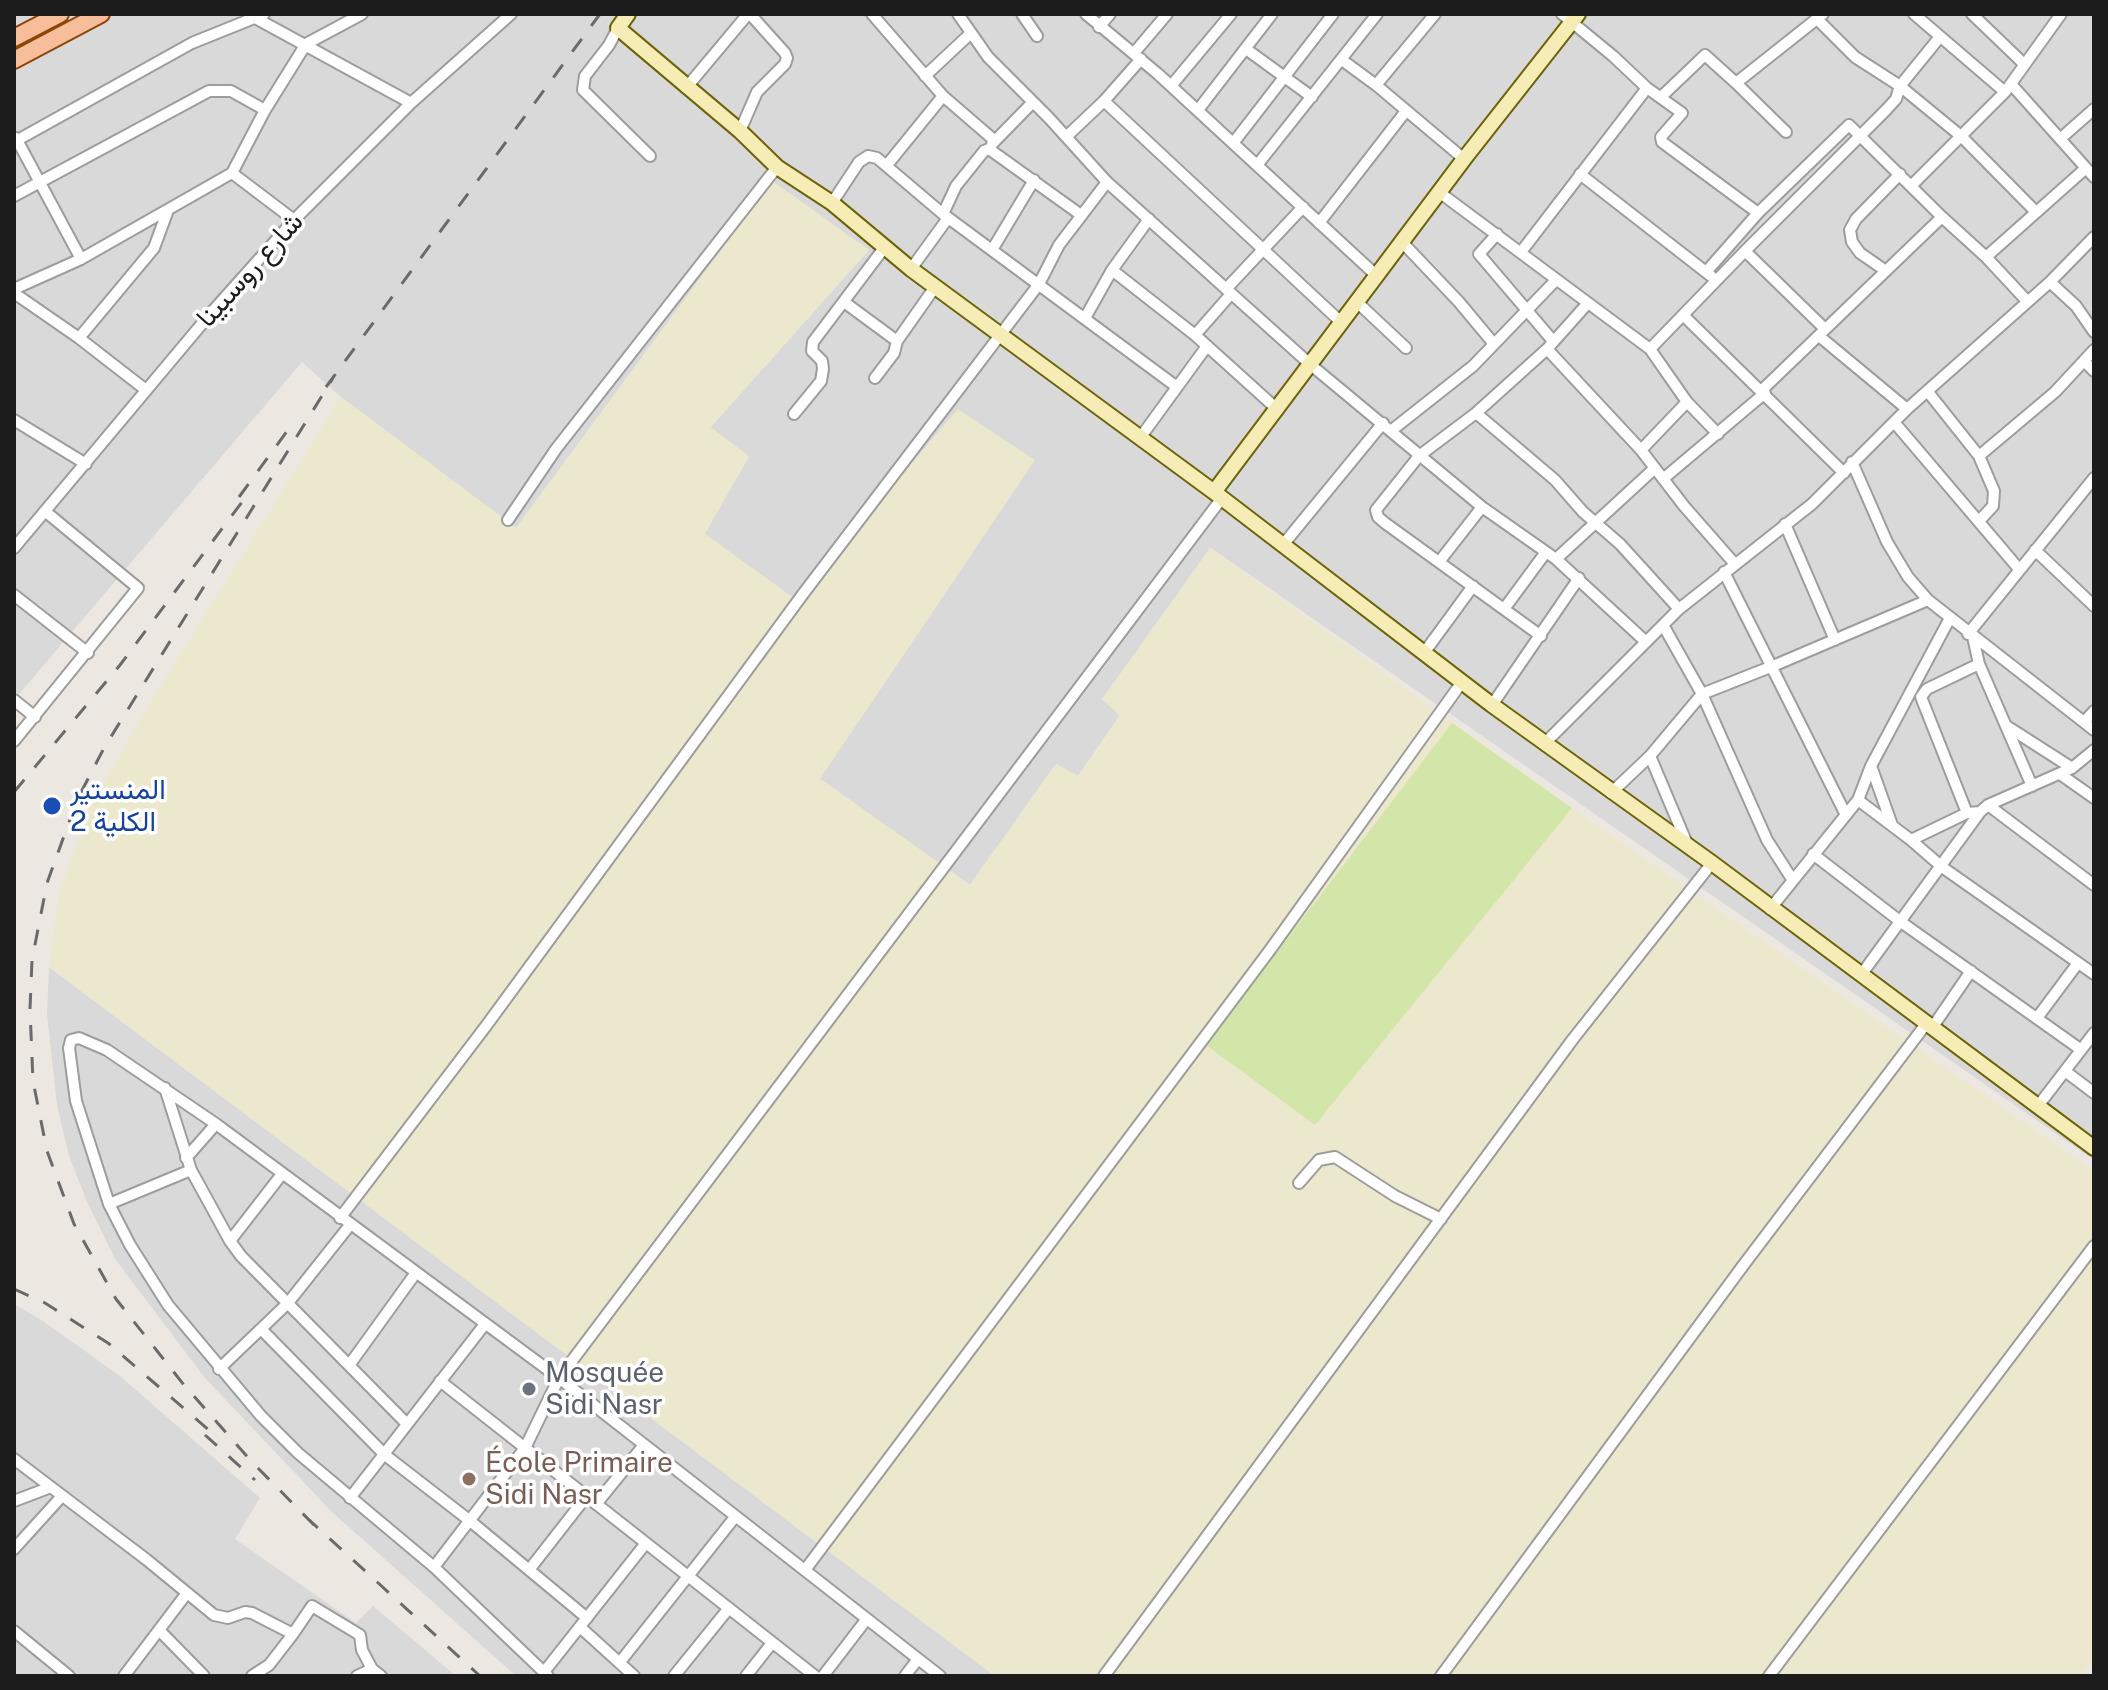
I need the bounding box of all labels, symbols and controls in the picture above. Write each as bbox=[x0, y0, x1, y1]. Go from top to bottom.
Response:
street label: شارع روسبينا bbox=[190, 205, 310, 335]
place label: المنستير الكلية 2 bbox=[70, 773, 166, 839]
marker: المنستير الكلية 2 bbox=[41, 795, 63, 817]
place label: Mosquée Sidi Nasr bbox=[545, 1356, 664, 1422]
marker: Mosquée Sidi Nasr bbox=[520, 1380, 538, 1398]
place label: École Primaire Sidi Nasr bbox=[485, 1446, 673, 1512]
marker: École Primaire Sidi Nasr bbox=[460, 1470, 478, 1488]

